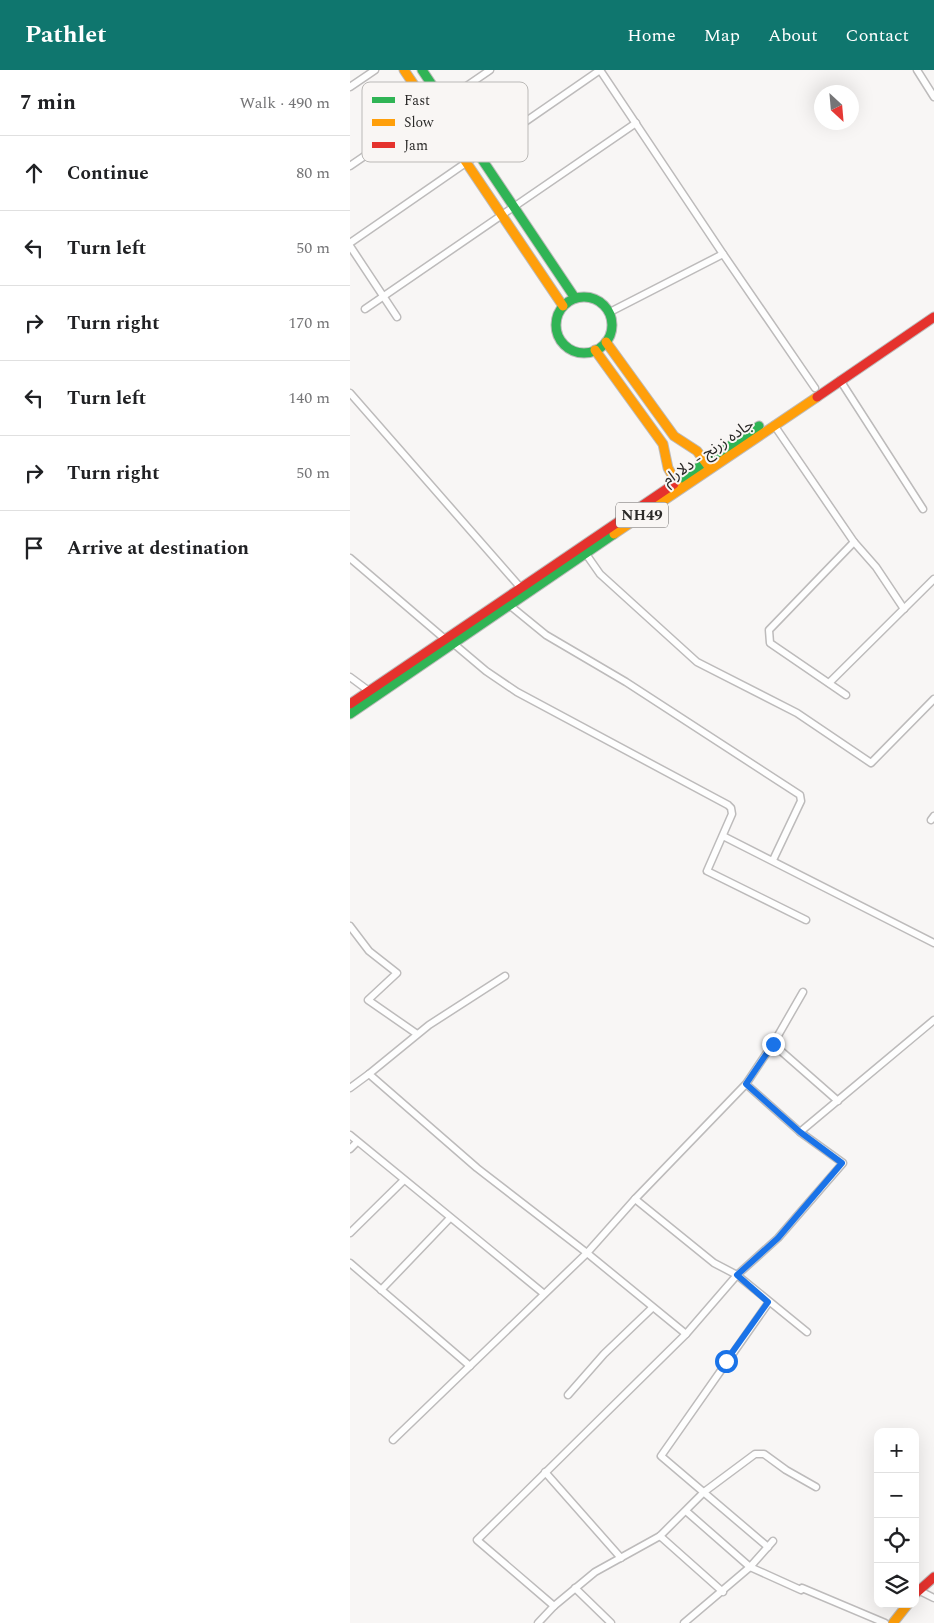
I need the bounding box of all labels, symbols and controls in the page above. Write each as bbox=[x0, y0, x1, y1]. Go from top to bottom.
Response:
text: Pathlet bbox=[25, 17, 107, 53]
text: Home bbox=[627, 22, 676, 49]
text: Map bbox=[704, 22, 740, 49]
text: About bbox=[768, 22, 818, 49]
text: Contact bbox=[846, 22, 909, 49]
legend bbox=[362, 82, 528, 162]
north arrow bbox=[814, 85, 859, 130]
text: 7 min bbox=[20, 87, 76, 119]
text: Fast bbox=[404, 90, 430, 111]
text: Walk · 490 m bbox=[239, 91, 330, 115]
text: Slow bbox=[404, 112, 434, 133]
text: Jam bbox=[404, 135, 428, 156]
icon: ahead bbox=[20, 159, 48, 187]
text: Continue bbox=[67, 159, 149, 188]
text: 80 m bbox=[296, 161, 330, 185]
icon: left bbox=[20, 234, 48, 262]
text: Turn left bbox=[67, 234, 146, 263]
text: 50 m bbox=[296, 236, 330, 260]
icon: right bbox=[20, 309, 48, 337]
text: Turn right bbox=[67, 309, 160, 338]
text: 170 m bbox=[288, 311, 330, 335]
icon: left bbox=[20, 384, 48, 412]
text: Turn left bbox=[67, 384, 146, 413]
text: 140 m bbox=[288, 386, 330, 410]
street label: جاده زرنج - دلارام bbox=[657, 412, 759, 492]
icon: right bbox=[20, 459, 48, 487]
text: Turn right bbox=[67, 459, 160, 488]
text: 50 m bbox=[296, 461, 330, 485]
road number: NH49 bbox=[616, 502, 668, 528]
icon: arrive bbox=[20, 534, 48, 562]
text: Arrive at destination bbox=[67, 534, 249, 563]
route end bbox=[762, 1033, 785, 1056]
route start bbox=[715, 1350, 738, 1373]
map controls bbox=[874, 1428, 919, 1608]
button: + bbox=[874, 1428, 919, 1473]
button: − bbox=[874, 1473, 919, 1518]
button: locate bbox=[874, 1518, 919, 1563]
button: layers bbox=[874, 1563, 919, 1608]

